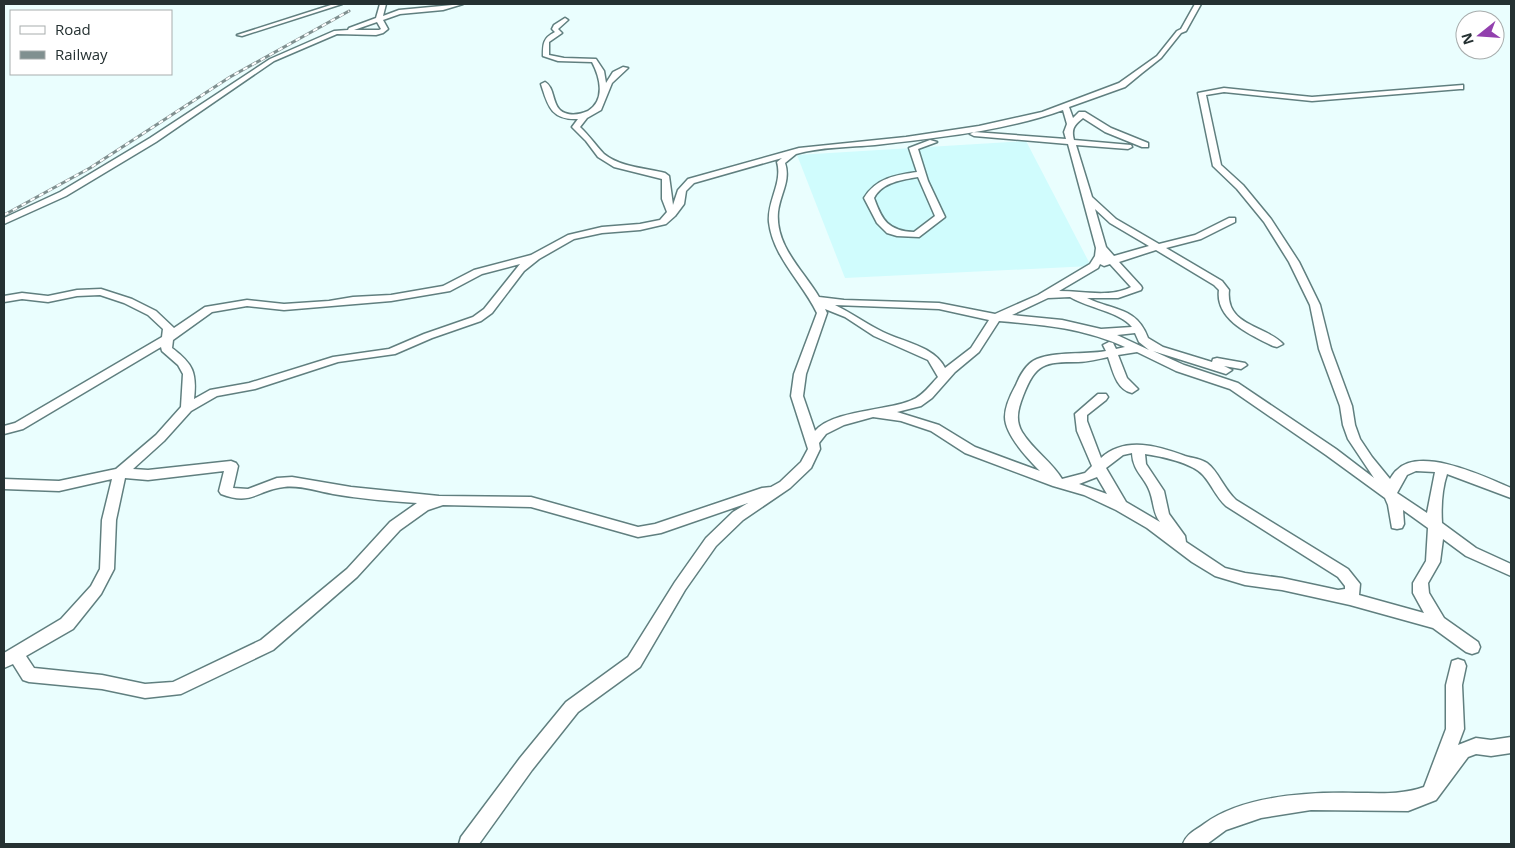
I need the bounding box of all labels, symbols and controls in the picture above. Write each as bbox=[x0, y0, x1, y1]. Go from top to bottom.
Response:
legend bbox=[10, 10, 172, 75]
north arrow bbox=[1455, 10, 1505, 60]
text: Road bbox=[55, 19, 91, 39]
text: N bbox=[1456, 31, 1478, 47]
text: Railway bbox=[55, 44, 108, 64]

